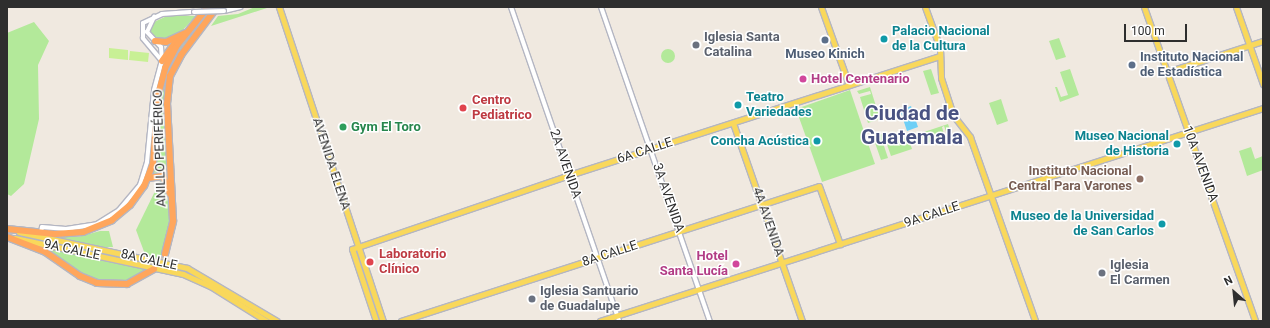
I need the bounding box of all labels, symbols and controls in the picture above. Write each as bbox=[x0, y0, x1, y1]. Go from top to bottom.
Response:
scale bar bbox=[1126, 16, 1189, 42]
place label: Palacio Nacional de la Cultura bbox=[892, 24, 990, 55]
text: 100 m bbox=[1131, 24, 1165, 38]
place label: Iglesia Santa Catalina bbox=[704, 30, 780, 61]
marker: Palacio Nacional de la Cultura bbox=[879, 34, 889, 44]
marker: Museo Kinich bbox=[820, 35, 830, 45]
marker: Iglesia Santa Catalina bbox=[691, 40, 701, 50]
place label: Museo Kinich bbox=[785, 46, 865, 62]
place label: Instituto Nacional de Estadística bbox=[1140, 50, 1243, 81]
marker: Instituto Nacional de Estadística bbox=[1127, 60, 1137, 70]
place label: Hotel Centenario bbox=[811, 71, 910, 87]
marker: Hotel Centenario bbox=[798, 74, 808, 84]
street label: ANILLO PERIFÉRICO bbox=[150, 89, 170, 207]
place label: Teatro Variedades bbox=[746, 90, 812, 121]
place label: Centro Pediatrico bbox=[472, 93, 532, 124]
marker: Teatro Variedades bbox=[733, 100, 743, 110]
district label: Ciudad de Guatemala bbox=[861, 100, 963, 150]
marker: Centro Pediatrico bbox=[457, 102, 469, 114]
street label: AVENIDA ELENA bbox=[309, 116, 353, 212]
place label: Gym El Toro bbox=[351, 119, 421, 135]
marker: Gym El Toro bbox=[338, 122, 348, 132]
street label: 10A AVENIDA bbox=[1179, 124, 1221, 204]
street label: 2A AVENIDA bbox=[546, 127, 584, 201]
place label: Museo Nacional de Historia bbox=[1075, 129, 1169, 160]
place label: Concha Acústica bbox=[711, 133, 809, 149]
street label: 6A CALLE bbox=[615, 135, 675, 167]
marker: Concha Acústica bbox=[812, 136, 822, 146]
marker: Museo Nacional de Historia bbox=[1172, 139, 1182, 149]
street label: 3A AVENIDA bbox=[649, 161, 687, 235]
place label: Instituto Nacional Central Para Varones bbox=[1009, 164, 1132, 195]
marker: Instituto Nacional Central Para Varones bbox=[1135, 174, 1145, 184]
street label: 4A AVENIDA bbox=[749, 185, 787, 259]
street label: 9A CALLE bbox=[902, 199, 962, 231]
place label: Museo de la Universidad de San Carlos bbox=[1011, 209, 1154, 240]
marker: Museo de la Universidad de San Carlos bbox=[1157, 219, 1167, 229]
street label: 9A CALLE bbox=[42, 236, 102, 264]
street label: 8A CALLE bbox=[580, 238, 640, 270]
street label: 8A CALLE bbox=[119, 246, 179, 274]
place label: Laboratorio Clínico bbox=[379, 247, 446, 278]
place label: Hotel Santa Lucía bbox=[660, 249, 728, 280]
marker: Laboratorio Clínico bbox=[364, 256, 376, 268]
place label: Iglesia El Carmen bbox=[1110, 258, 1170, 289]
marker: Hotel Santa Lucía bbox=[731, 259, 741, 269]
marker: Iglesia El Carmen bbox=[1097, 268, 1107, 278]
north arrow bbox=[1214, 272, 1254, 312]
text: N bbox=[1222, 273, 1235, 288]
place label: Iglesia Santuario de Guadalupe bbox=[540, 284, 638, 315]
marker: Iglesia Santuario de Guadalupe bbox=[527, 294, 537, 304]

